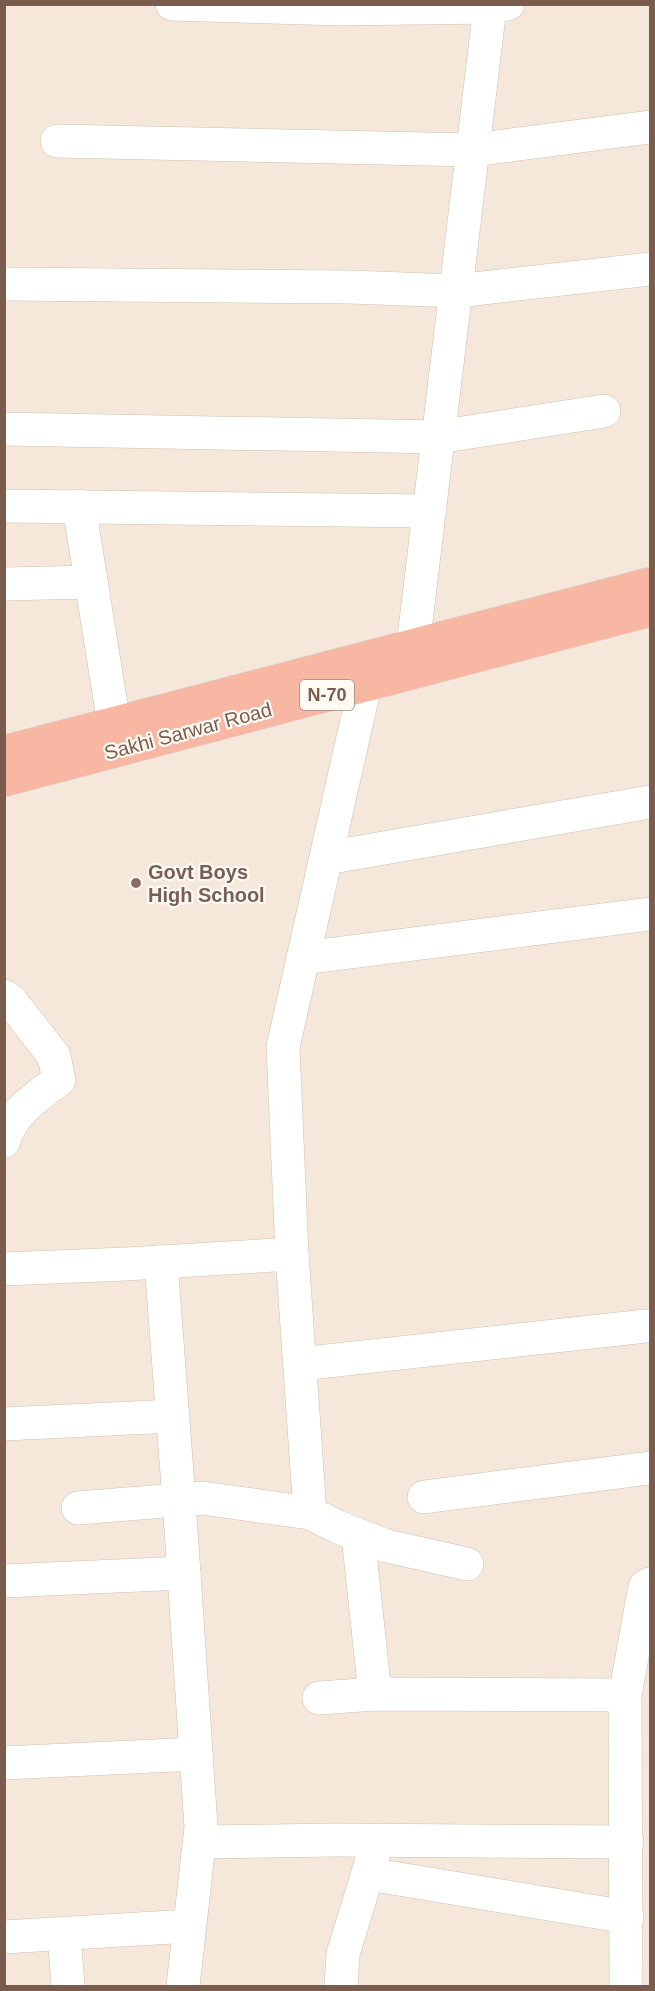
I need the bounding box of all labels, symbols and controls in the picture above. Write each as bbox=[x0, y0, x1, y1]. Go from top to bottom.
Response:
road number: N-70 bbox=[300, 680, 354, 710]
street label: Sakhi Sarwar Road bbox=[102, 698, 274, 764]
place label: Govt Boys High School bbox=[148, 861, 265, 906]
marker: Govt Boys High School bbox=[129, 876, 143, 890]

